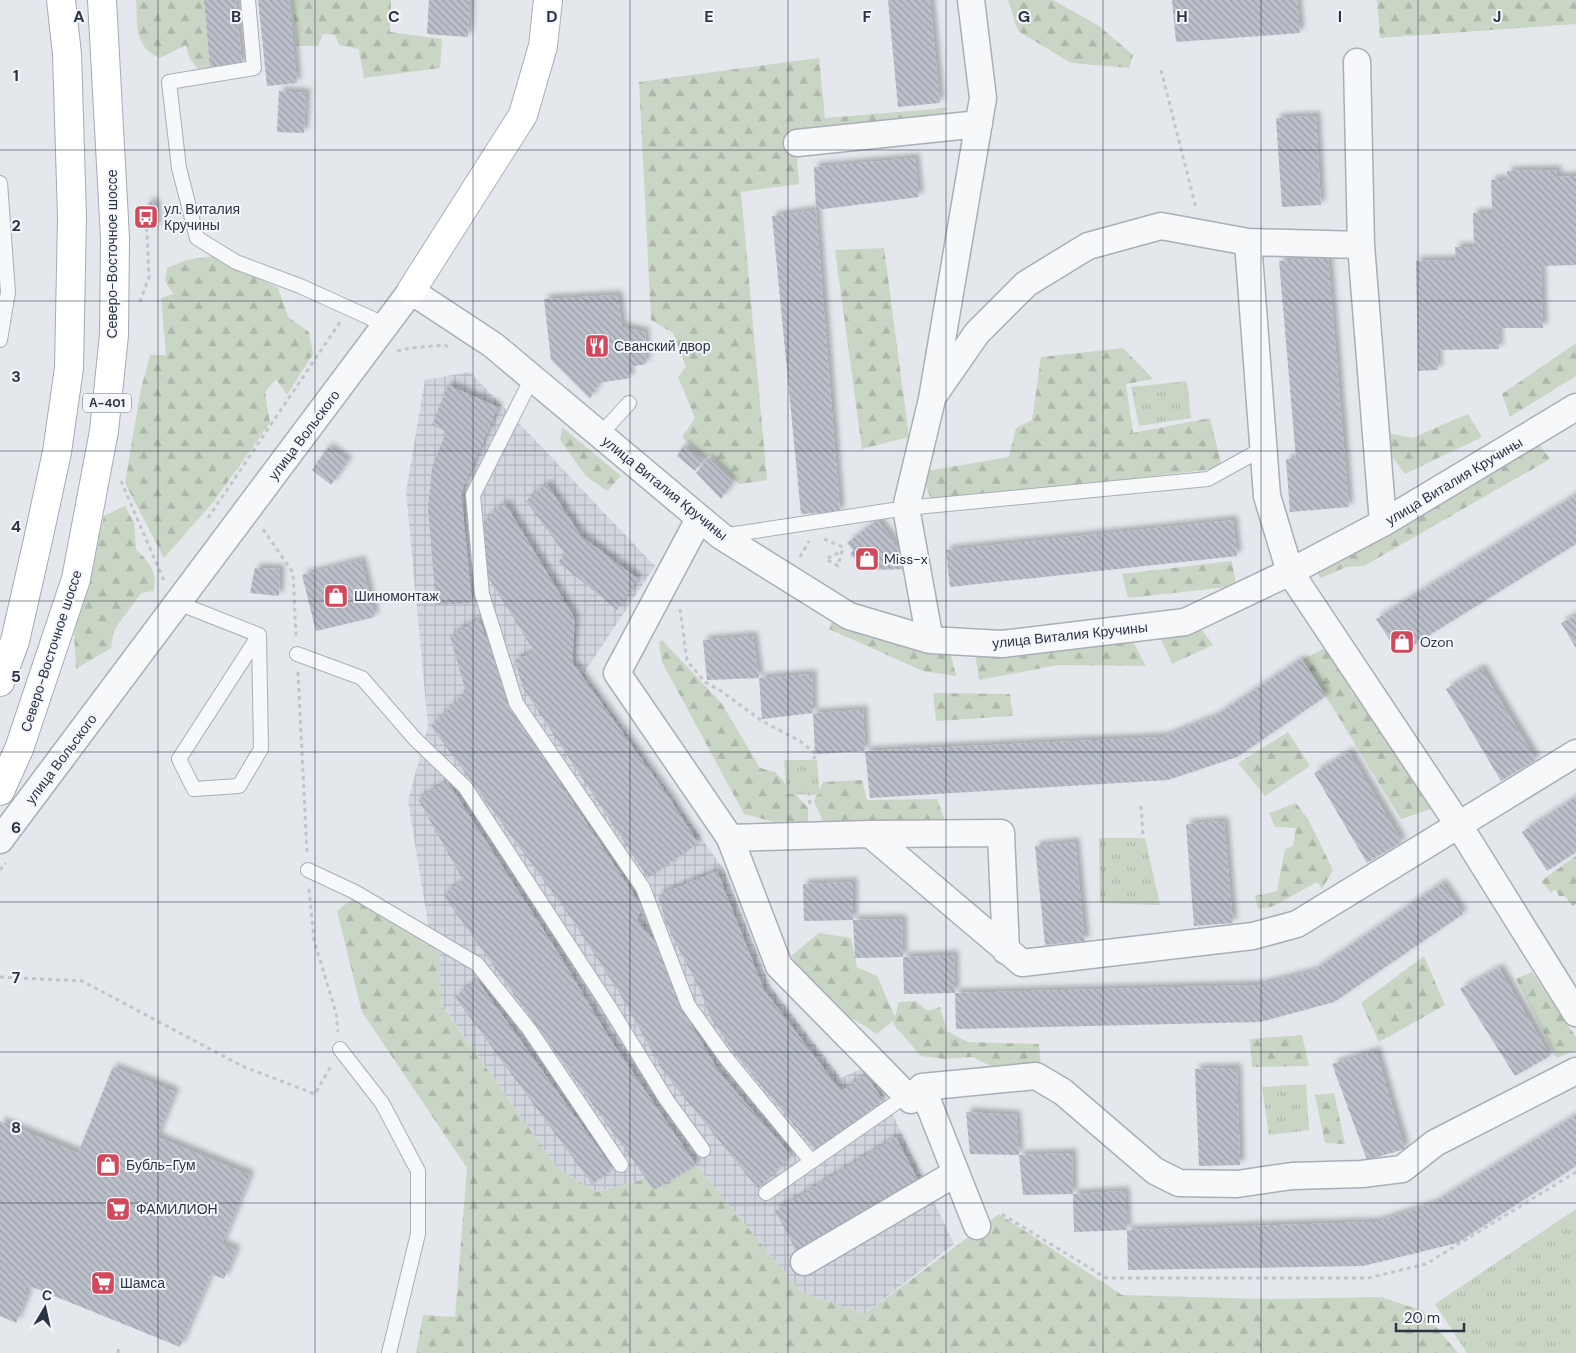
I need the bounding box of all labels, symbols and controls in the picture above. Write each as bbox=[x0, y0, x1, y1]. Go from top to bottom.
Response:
text: A bbox=[73, 6, 85, 27]
text: B bbox=[231, 6, 241, 27]
text: C bbox=[388, 6, 400, 27]
text: D bbox=[546, 6, 558, 27]
text: E bbox=[704, 6, 714, 27]
text: F bbox=[863, 6, 872, 27]
text: G bbox=[1018, 6, 1030, 27]
text: H bbox=[1176, 6, 1188, 27]
text: I bbox=[1338, 6, 1342, 27]
text: J bbox=[1493, 6, 1501, 27]
text: 1 bbox=[13, 65, 19, 86]
street label: Северо-Восточное шоссе bbox=[103, 169, 121, 339]
place label: ул. Виталия Кручины bbox=[164, 200, 240, 234]
bus stop icon: ул. Виталия Кручины bbox=[133, 204, 159, 230]
text: 2 bbox=[11, 215, 21, 236]
restaurant icon: Сванский двор bbox=[584, 333, 610, 359]
place label: Сванский двор bbox=[614, 337, 711, 355]
text: 3 bbox=[11, 366, 21, 387]
street label: улица Вольского bbox=[264, 386, 344, 484]
road number: А-401 bbox=[83, 393, 131, 412]
street label: улица Виталия Кручины bbox=[599, 432, 731, 544]
street label: улица Виталия Кручины bbox=[1382, 433, 1526, 529]
text: 4 bbox=[11, 516, 21, 537]
shop icon: Miss-x bbox=[854, 546, 880, 572]
place label: Miss-x bbox=[884, 550, 928, 568]
street label: Северо-Восточное шоссе bbox=[16, 568, 86, 734]
shop icon: Шиномонтаж bbox=[323, 583, 349, 609]
place label: Шиномонтаж bbox=[354, 587, 439, 605]
street label: улица Виталия Кручины bbox=[991, 618, 1149, 652]
shop icon: Ozon bbox=[1389, 629, 1415, 655]
place label: Ozon bbox=[1420, 633, 1454, 651]
text: 5 bbox=[11, 666, 21, 687]
street label: улица Вольского bbox=[21, 710, 101, 808]
text: 6 bbox=[11, 817, 21, 838]
text: 7 bbox=[12, 967, 21, 988]
text: 8 bbox=[11, 1117, 21, 1138]
shop icon: Бубль-Гум bbox=[95, 1152, 121, 1178]
place label: Бубль-Гум bbox=[126, 1156, 196, 1174]
supermarket icon: ФАМИЛИОН bbox=[105, 1196, 131, 1222]
place label: ФАМИЛИОН bbox=[136, 1200, 218, 1218]
supermarket icon: Шамса bbox=[90, 1270, 116, 1296]
place label: Шамса bbox=[120, 1274, 165, 1292]
north arrow bbox=[20, 1283, 70, 1333]
text: С bbox=[41, 1285, 53, 1305]
scale bar bbox=[1396, 1300, 1464, 1332]
text: 20 m bbox=[1404, 1308, 1440, 1328]

